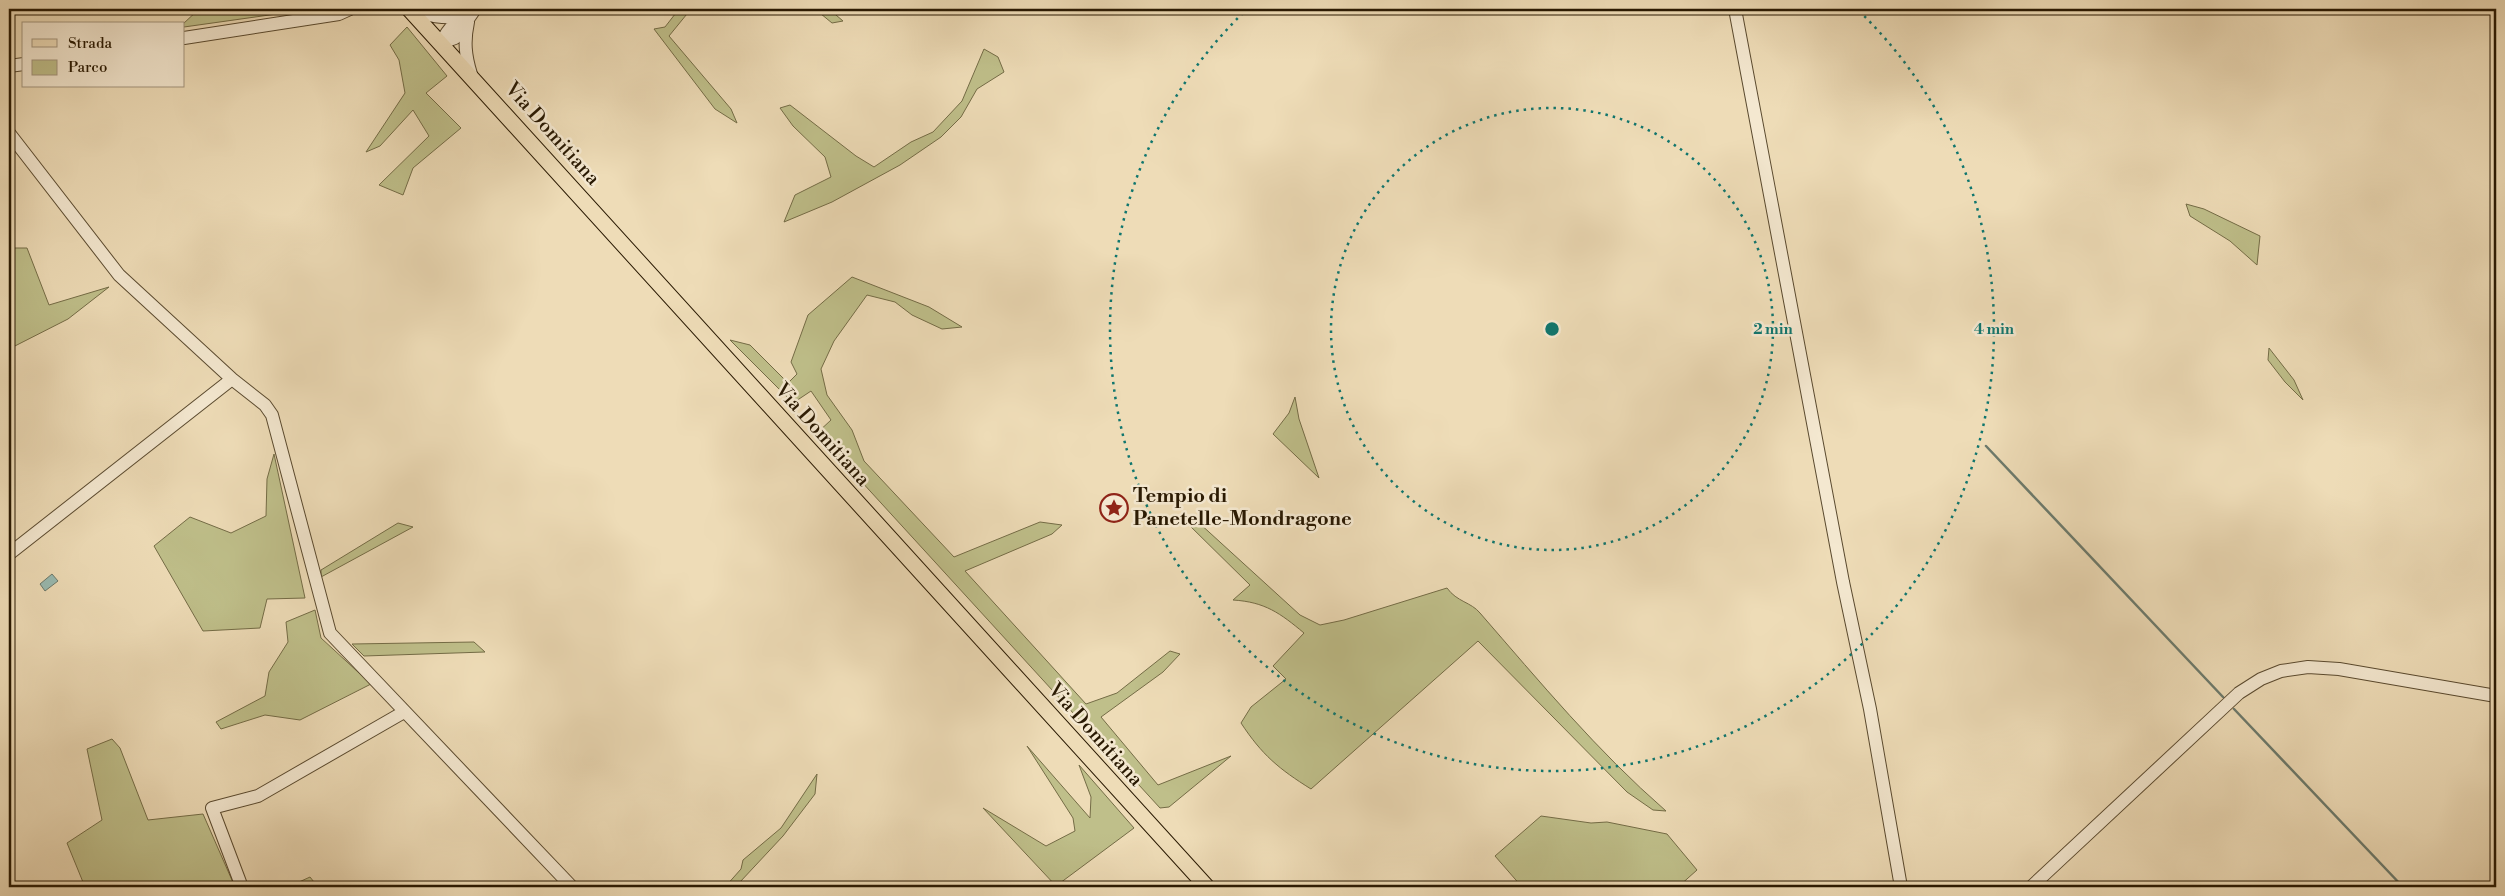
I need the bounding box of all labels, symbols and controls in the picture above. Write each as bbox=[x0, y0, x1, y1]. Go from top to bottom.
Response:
legend bbox=[22, 22, 185, 88]
text: Strada bbox=[68, 34, 112, 53]
text: Parco bbox=[68, 58, 107, 77]
street label: Via Domitiana bbox=[498, 76, 606, 192]
centre of rings bbox=[1543, 320, 1561, 338]
text: 2 min bbox=[1753, 320, 1793, 339]
text: 4 min bbox=[1974, 320, 2015, 339]
street label: Via Domitiana bbox=[768, 377, 876, 493]
place label: Tempio di Panetelle-Mondragone bbox=[1133, 484, 1352, 532]
place icon: Tempio di Panetelle-Mondragone bbox=[1099, 493, 1129, 523]
street label: Via Domitiana bbox=[1041, 677, 1149, 793]

